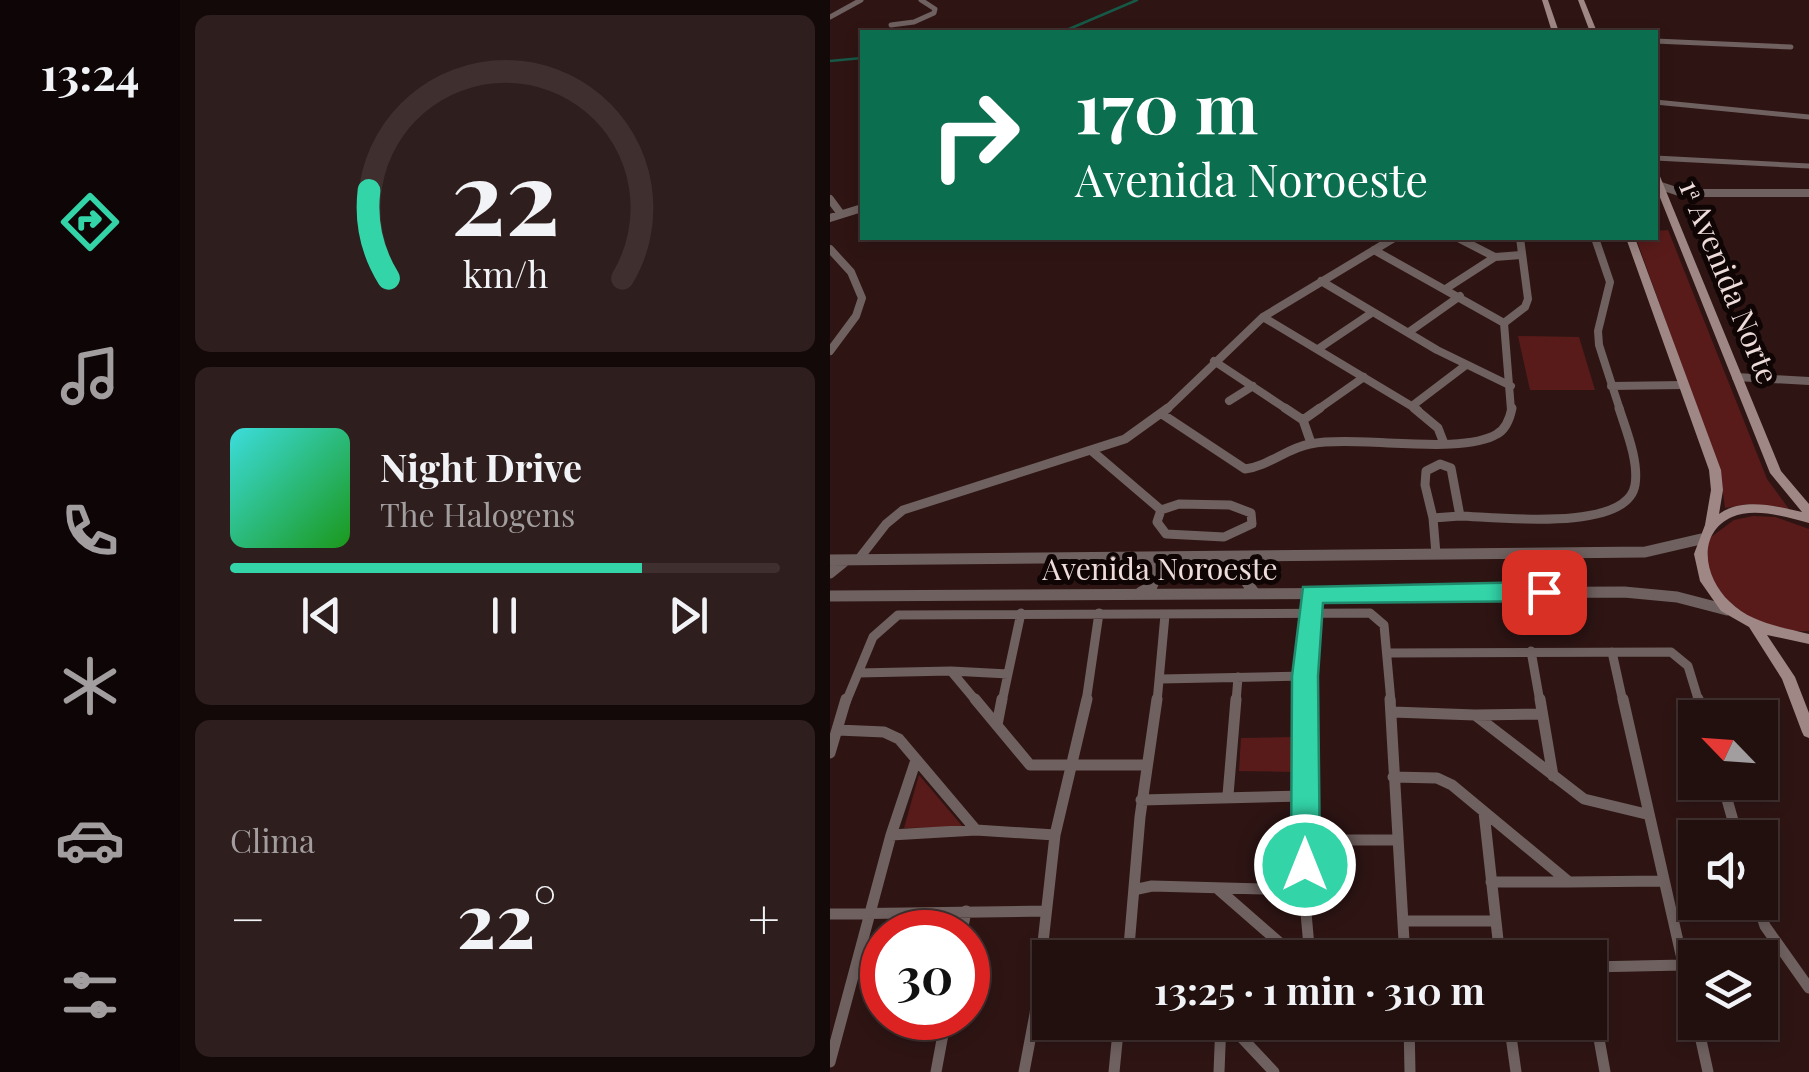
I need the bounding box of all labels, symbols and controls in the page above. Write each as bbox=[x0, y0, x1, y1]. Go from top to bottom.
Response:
text: 13:24 bbox=[40, 42, 140, 102]
text: 170 m bbox=[1075, 58, 1258, 152]
icon: right bbox=[910, 70, 1040, 200]
text: 22 bbox=[451, 123, 559, 262]
text: Avenida Noroeste bbox=[1075, 148, 1428, 208]
street label: 1ᵃ Avenida Norte bbox=[1671, 173, 1789, 389]
icon: directions bbox=[55, 187, 125, 257]
text: km/h bbox=[462, 249, 548, 297]
icon: music bbox=[55, 341, 125, 411]
text: Night Drive bbox=[380, 441, 582, 492]
text: The Halogens bbox=[380, 492, 575, 535]
icon: phone bbox=[55, 496, 125, 566]
street label: Avenida Noroeste bbox=[1041, 548, 1278, 588]
pin bbox=[1502, 550, 1587, 635]
icon: arrive bbox=[1517, 565, 1572, 620]
icon: previous bbox=[294, 588, 349, 643]
icon: pause bbox=[477, 588, 532, 643]
icon: next bbox=[661, 588, 716, 643]
icon: climate bbox=[55, 651, 125, 721]
north arrow bbox=[1678, 700, 1778, 800]
map controls bbox=[1678, 700, 1778, 1040]
icon: car bbox=[55, 805, 125, 875]
position arrow bbox=[1253, 813, 1357, 917]
text: Clima bbox=[230, 818, 315, 861]
button: sound bbox=[1678, 820, 1778, 920]
text: 22° bbox=[457, 867, 557, 967]
text: − bbox=[230, 880, 266, 954]
text: + bbox=[748, 880, 780, 954]
speed limit sign: 30 bbox=[860, 910, 990, 1040]
button: layers bbox=[1678, 940, 1778, 1040]
icon: filters bbox=[55, 960, 125, 1030]
text: 13:25 · 1 min · 310 m bbox=[1154, 964, 1485, 1015]

